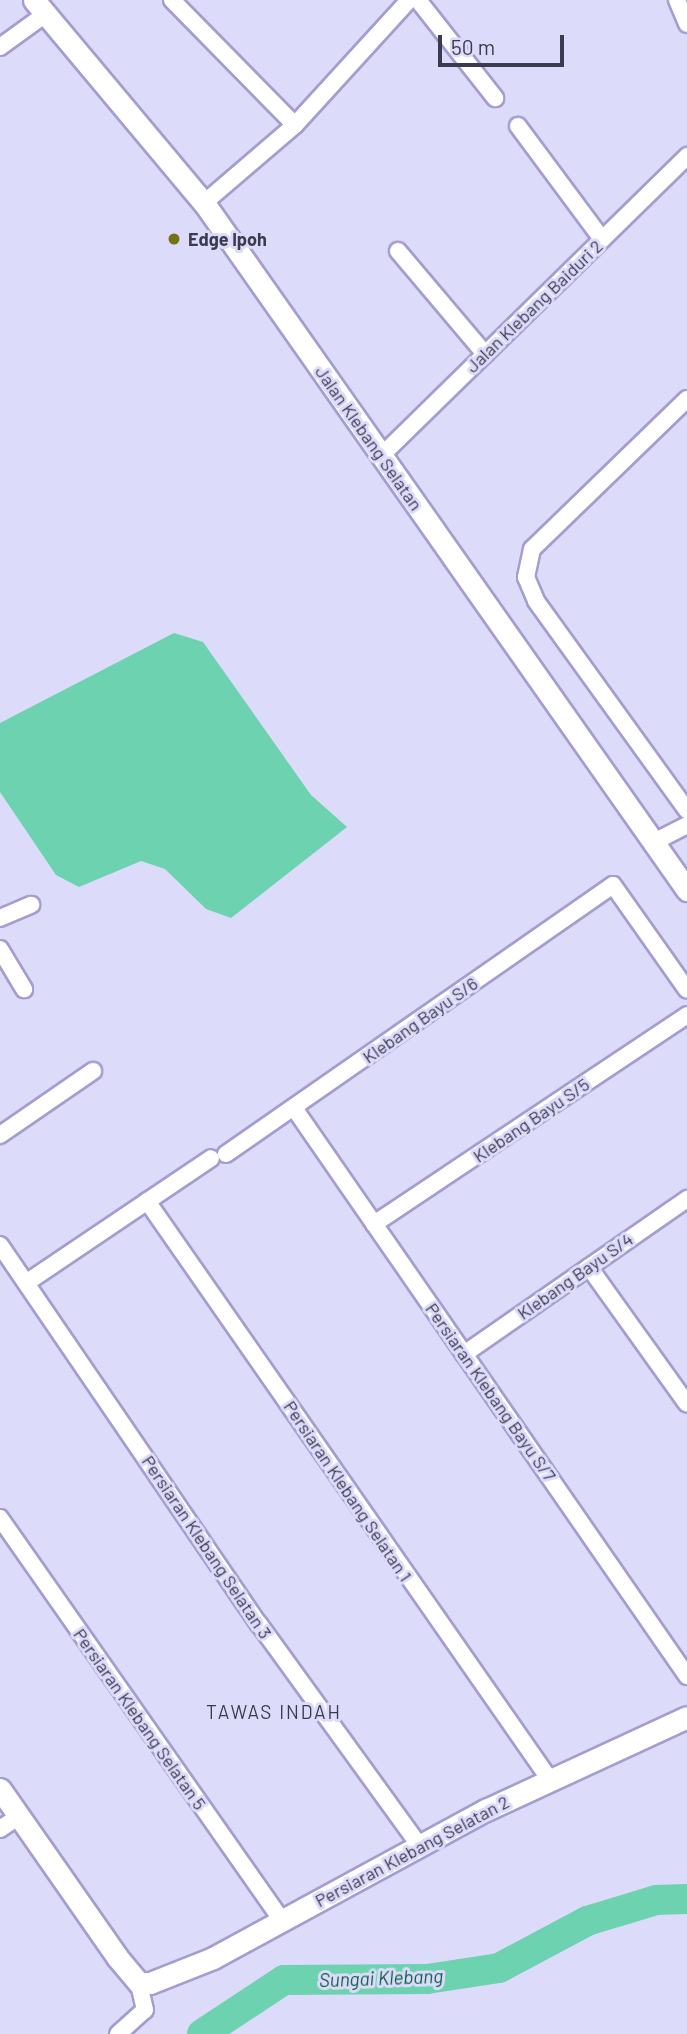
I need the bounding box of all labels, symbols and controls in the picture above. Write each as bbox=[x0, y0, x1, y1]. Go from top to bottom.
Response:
scale bar bbox=[442, 21, 568, 65]
text: 50 m bbox=[451, 34, 495, 59]
place label: Edge Ipoh bbox=[188, 228, 267, 250]
marker: Edge Ipoh bbox=[166, 231, 182, 247]
street label: Jalan Klebang Baiduri 2 bbox=[461, 235, 607, 377]
street label: Jalan Klebang Selatan bbox=[311, 361, 427, 515]
street label: Klebang Bayu S/6 bbox=[358, 972, 482, 1068]
street label: Klebang Bayu S/5 bbox=[469, 1073, 593, 1167]
street label: Klebang Bayu S/4 bbox=[513, 1228, 637, 1324]
street label: Persiaran Klebang Bayu S/7 bbox=[421, 1299, 561, 1485]
street label: Persiaran Klebang Selatan 1 bbox=[279, 1397, 417, 1585]
street label: Persiaran Klebang Selatan 3 bbox=[138, 1451, 276, 1643]
street label: Persiaran Klebang Selatan 5 bbox=[69, 1624, 211, 1814]
district label: TAWAS INDAH bbox=[207, 1701, 341, 1723]
street label: Persiaran Klebang Selatan 2 bbox=[311, 1791, 513, 1911]
water label: Sungai Klebang bbox=[319, 1964, 443, 1992]

